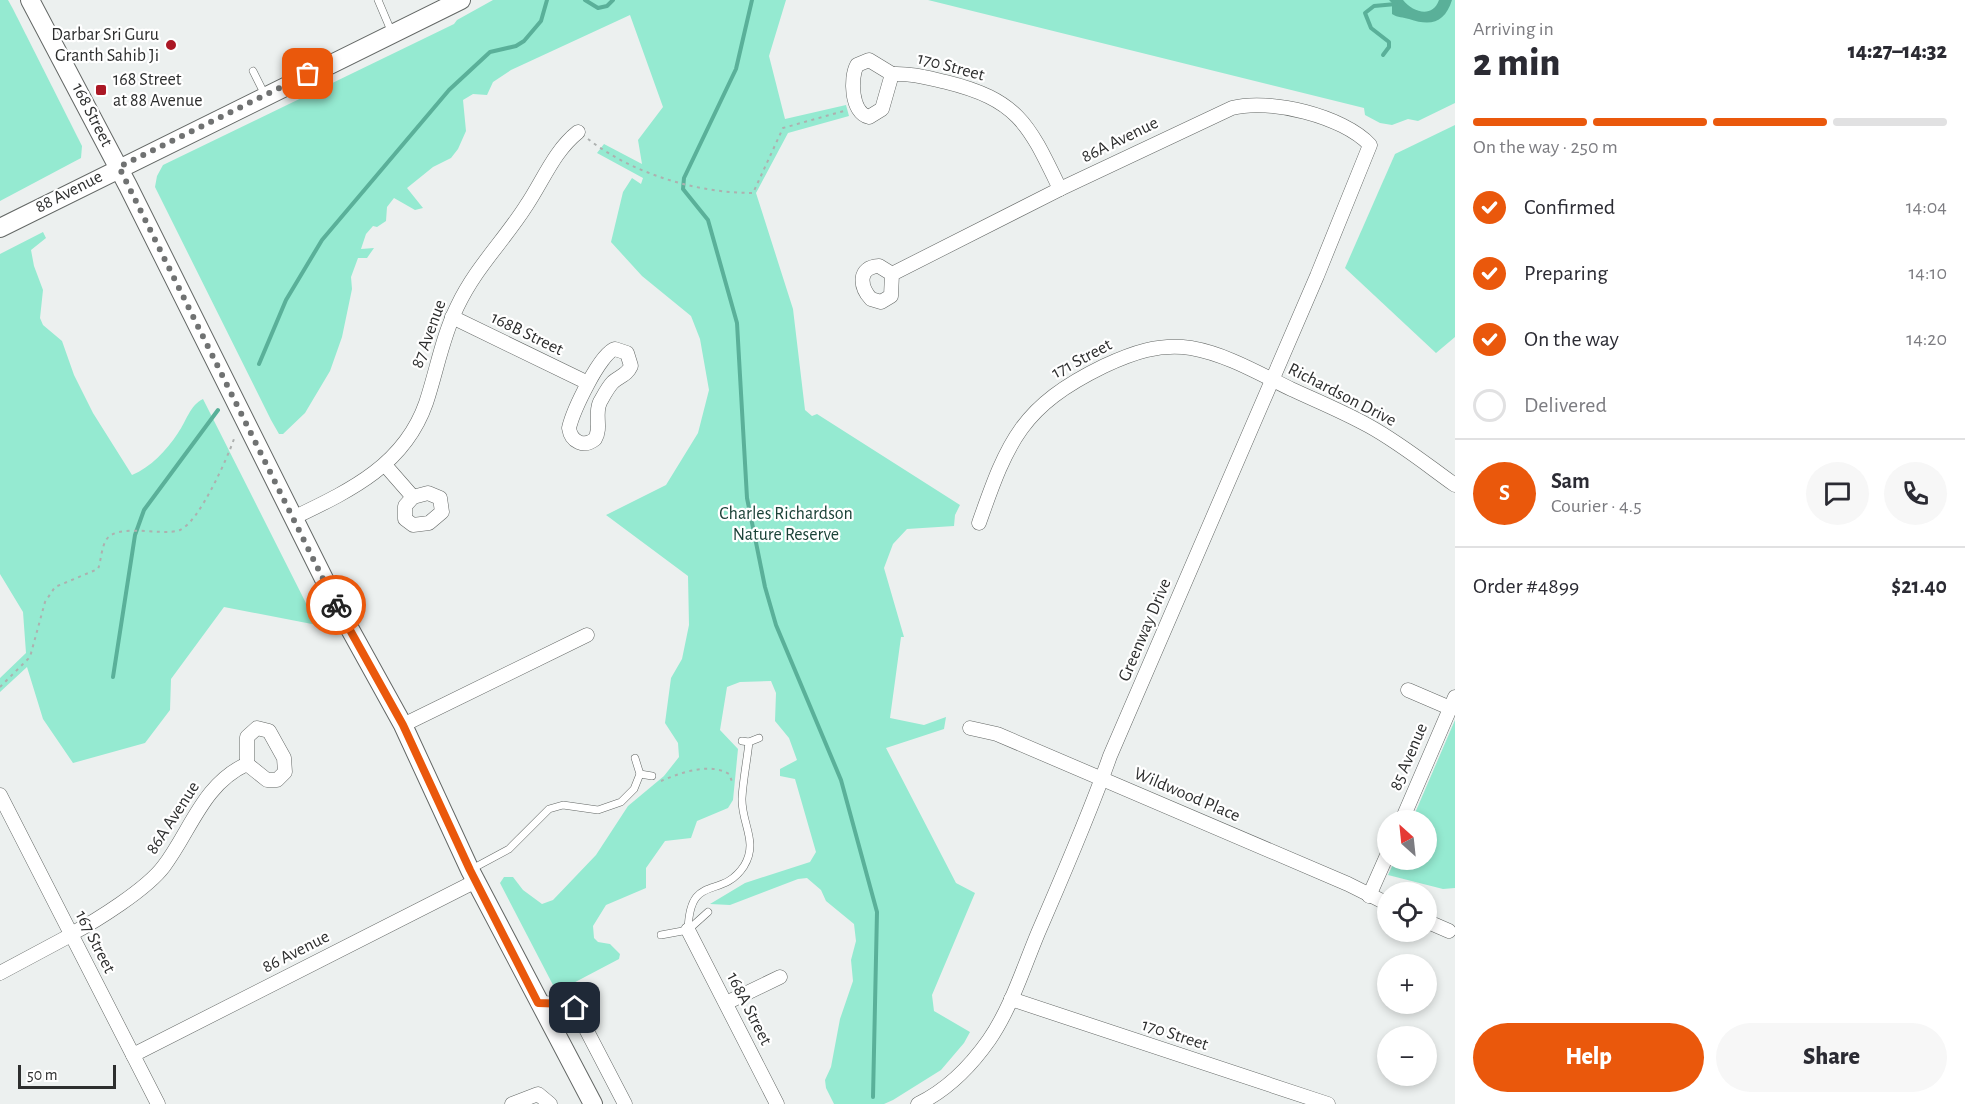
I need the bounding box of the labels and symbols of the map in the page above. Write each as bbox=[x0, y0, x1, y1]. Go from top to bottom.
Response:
place label: Darbar Sri Guru Granth Sahib Ji bbox=[51, 26, 159, 65]
marker: Darbar Sri Guru Granth Sahib Ji bbox=[164, 38, 178, 52]
pin bbox=[282, 48, 333, 99]
street label: 170 Street bbox=[916, 49, 987, 85]
place label: 168 Street at 88 Avenue bbox=[113, 71, 203, 110]
street label: 168 Street bbox=[68, 80, 116, 150]
marker: 168 Street at 88 Avenue bbox=[94, 83, 108, 97]
street label: 86A Avenue bbox=[1079, 114, 1161, 166]
street label: 88 Avenue bbox=[33, 168, 105, 216]
street label: 87 Avenue bbox=[408, 297, 450, 371]
street label: 168B Street bbox=[488, 309, 566, 359]
street label: 171 Street bbox=[1049, 336, 1115, 382]
street label: Richardson Drive bbox=[1285, 360, 1399, 430]
park label: Charles Richardson Nature Reserve bbox=[719, 505, 853, 544]
courier bbox=[306, 575, 366, 635]
street label: Greenway Drive bbox=[1115, 576, 1175, 684]
street label: 85 Avenue bbox=[1387, 721, 1431, 793]
street label: Wildwood Place bbox=[1131, 765, 1243, 825]
street label: 86A Avenue bbox=[143, 778, 203, 858]
north arrow bbox=[1377, 810, 1437, 870]
street label: 167 Street bbox=[72, 908, 118, 976]
street label: 86 Avenue bbox=[260, 928, 332, 976]
street label: 168A Street bbox=[723, 970, 775, 1048]
pin bbox=[549, 982, 600, 1033]
street label: 170 Street bbox=[1140, 1016, 1211, 1054]
scale bar bbox=[18, 1062, 116, 1090]

